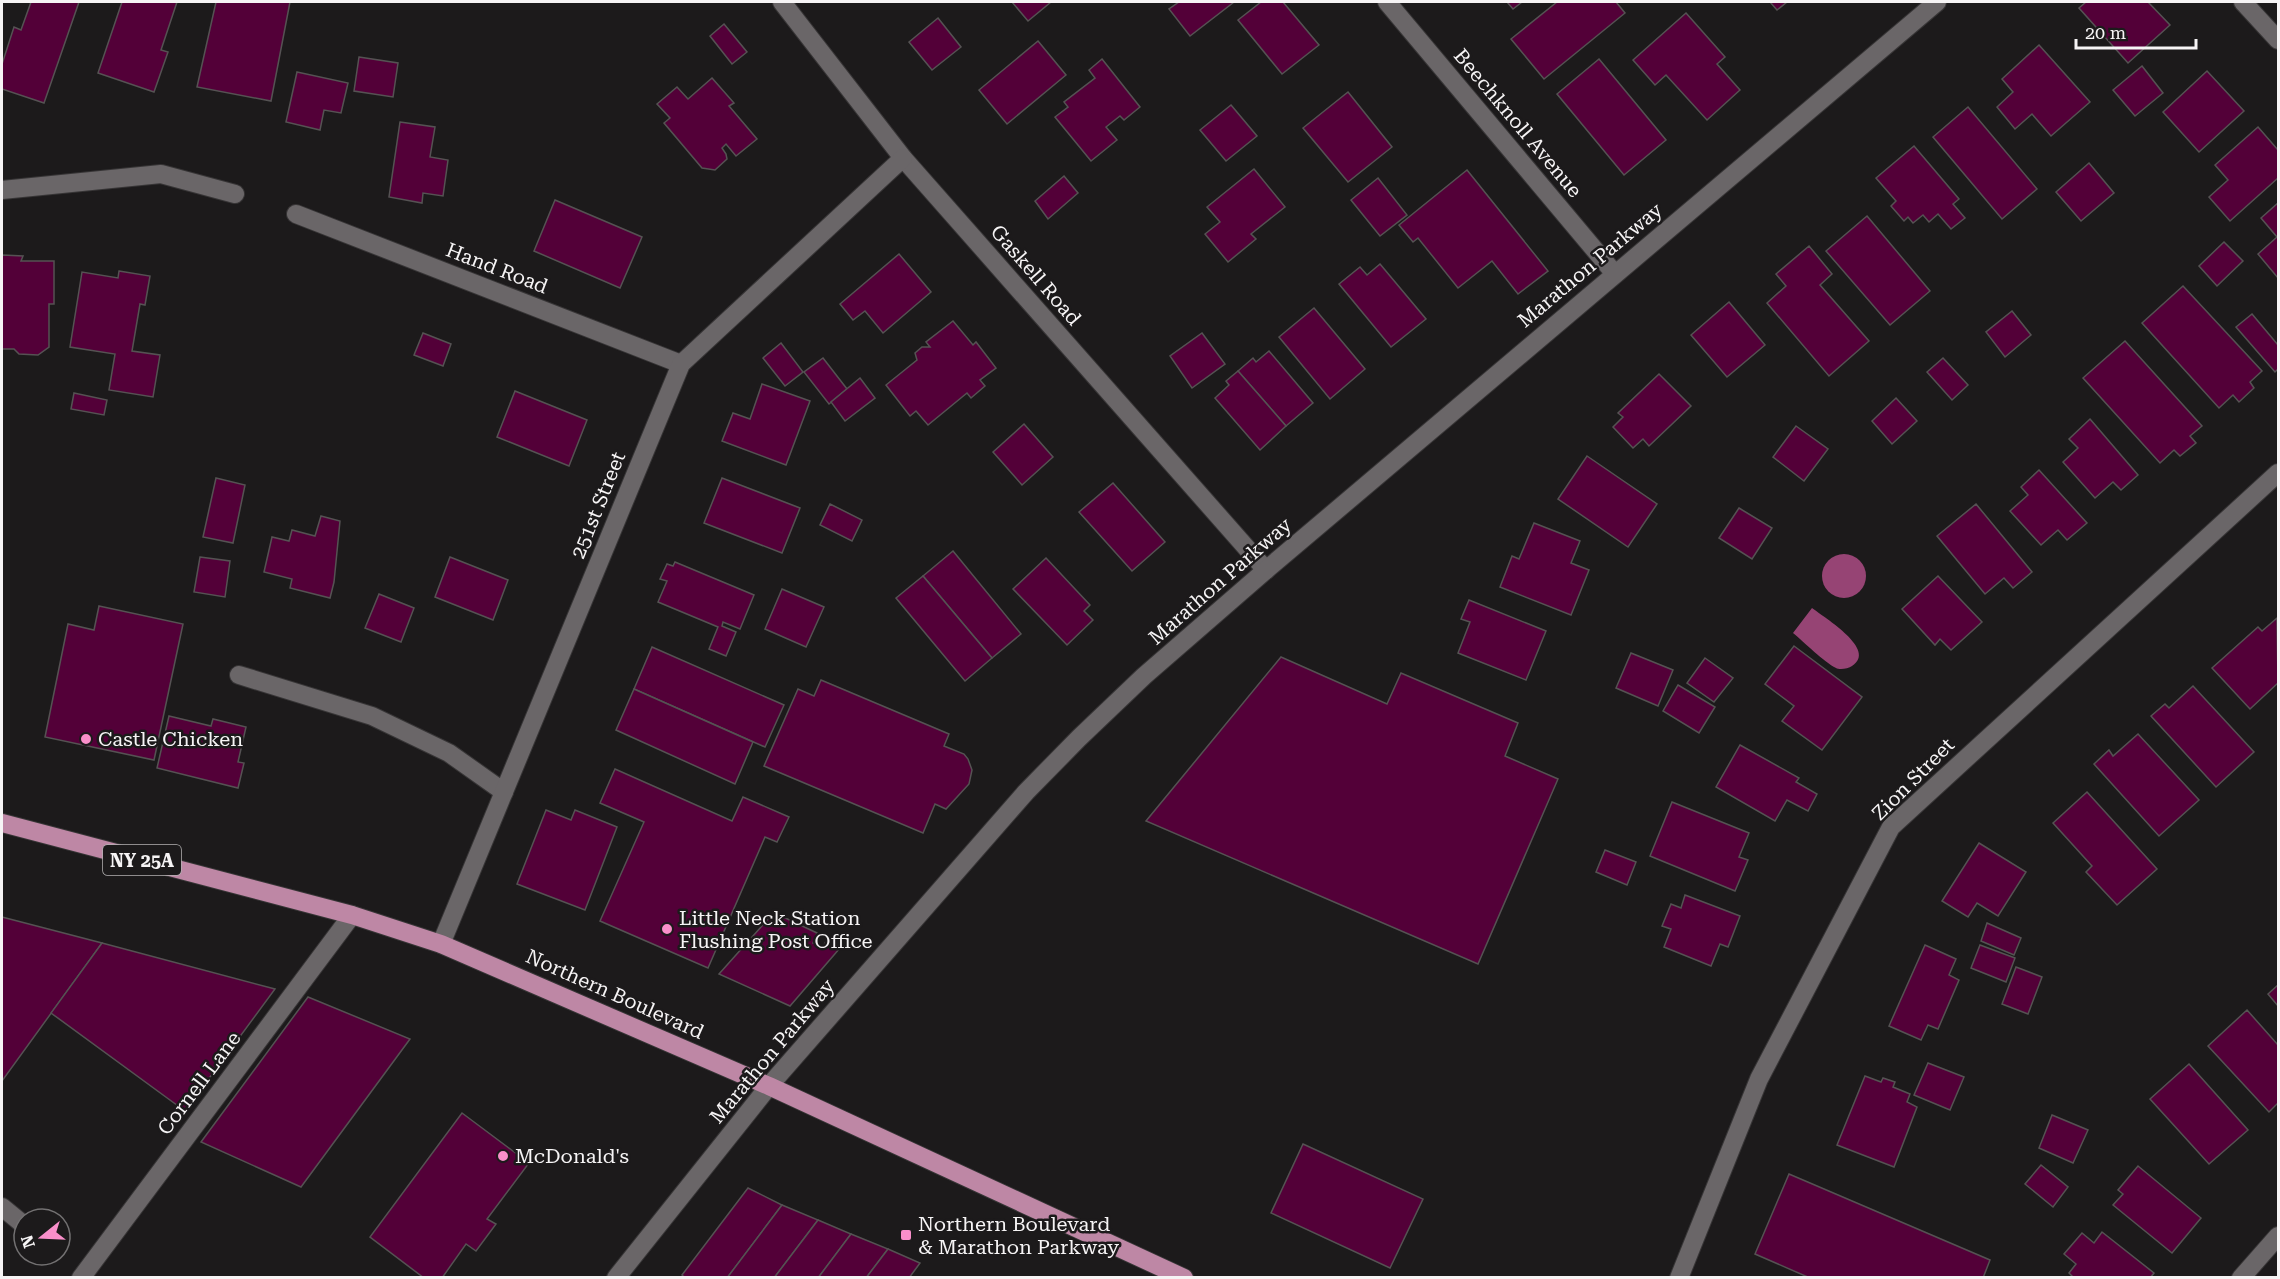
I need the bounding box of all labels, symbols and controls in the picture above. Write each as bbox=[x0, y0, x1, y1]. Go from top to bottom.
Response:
scale bar bbox=[2076, 12, 2196, 50]
text: 20 m bbox=[2085, 22, 2126, 43]
street label: Beechknoll Avenue bbox=[1449, 44, 1587, 202]
street label: Marathon Parkway bbox=[1513, 197, 1667, 332]
street label: Gaskell Road bbox=[986, 220, 1086, 330]
street label: Hand Road bbox=[443, 238, 552, 298]
street label: 251st Street bbox=[566, 448, 630, 562]
street label: Marathon Parkway bbox=[1144, 512, 1296, 650]
place label: Castle Chicken bbox=[98, 727, 243, 751]
marker: Castle Chicken bbox=[79, 732, 93, 746]
street label: Zion Street bbox=[1867, 733, 1959, 825]
road number: NY 25A bbox=[103, 845, 181, 875]
place label: Little Neck Station Flushing Post Office bbox=[679, 906, 873, 953]
marker: Little Neck Station Flushing Post Office bbox=[660, 922, 674, 936]
street label: Northern Boulevard bbox=[522, 944, 708, 1044]
street label: Marathon Parkway bbox=[705, 974, 840, 1128]
street label: Cornell Lane bbox=[152, 1027, 246, 1139]
place label: McDonald's bbox=[515, 1144, 629, 1168]
marker: McDonald's bbox=[496, 1149, 510, 1163]
north arrow bbox=[12, 1207, 72, 1267]
place label: Northern Boulevard & Marathon Parkway bbox=[918, 1212, 1119, 1259]
marker: Northern Boulevard & Marathon Parkway bbox=[899, 1228, 913, 1242]
text: N bbox=[17, 1233, 39, 1250]

